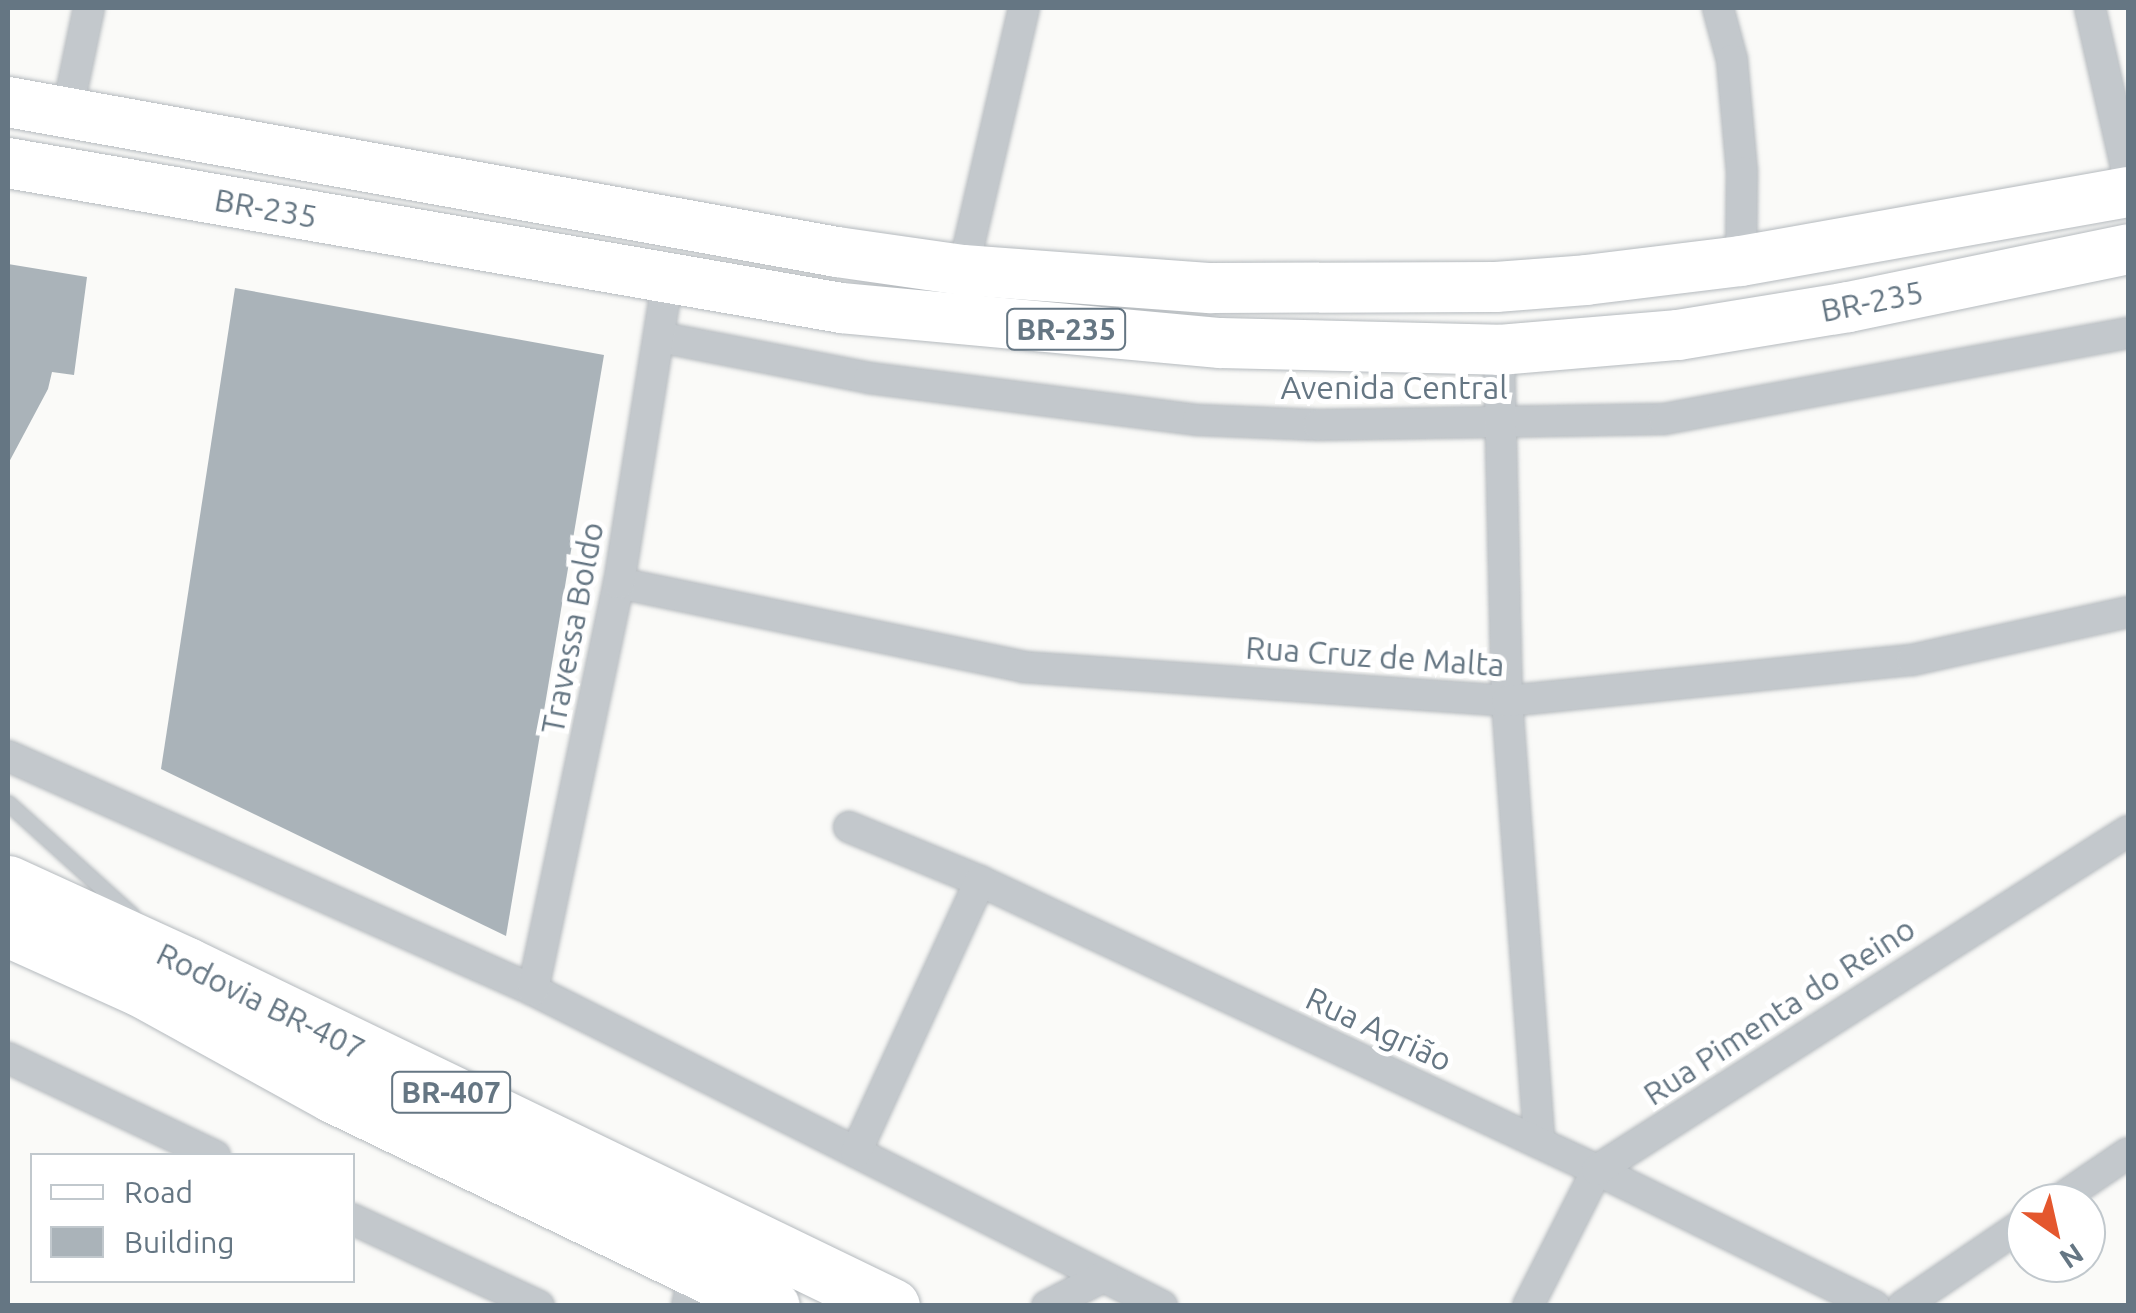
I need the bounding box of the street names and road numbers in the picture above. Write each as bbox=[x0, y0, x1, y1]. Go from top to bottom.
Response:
street label: BR-235 bbox=[212, 180, 320, 236]
street label: BR-235 bbox=[1817, 272, 1927, 330]
road number: BR-235 bbox=[1006, 304, 1126, 354]
street label: Avenida Central bbox=[1280, 368, 1508, 406]
street label: Travessa Boldo bbox=[533, 519, 611, 737]
street label: Rua Cruz de Malta bbox=[1244, 628, 1506, 684]
street label: Rua Pimenta do Reino bbox=[1636, 909, 1922, 1113]
street label: Rodovia BR-407 bbox=[151, 934, 371, 1068]
street label: Rua Agrião bbox=[1300, 979, 1458, 1079]
road number: BR-407 bbox=[391, 1067, 511, 1117]

